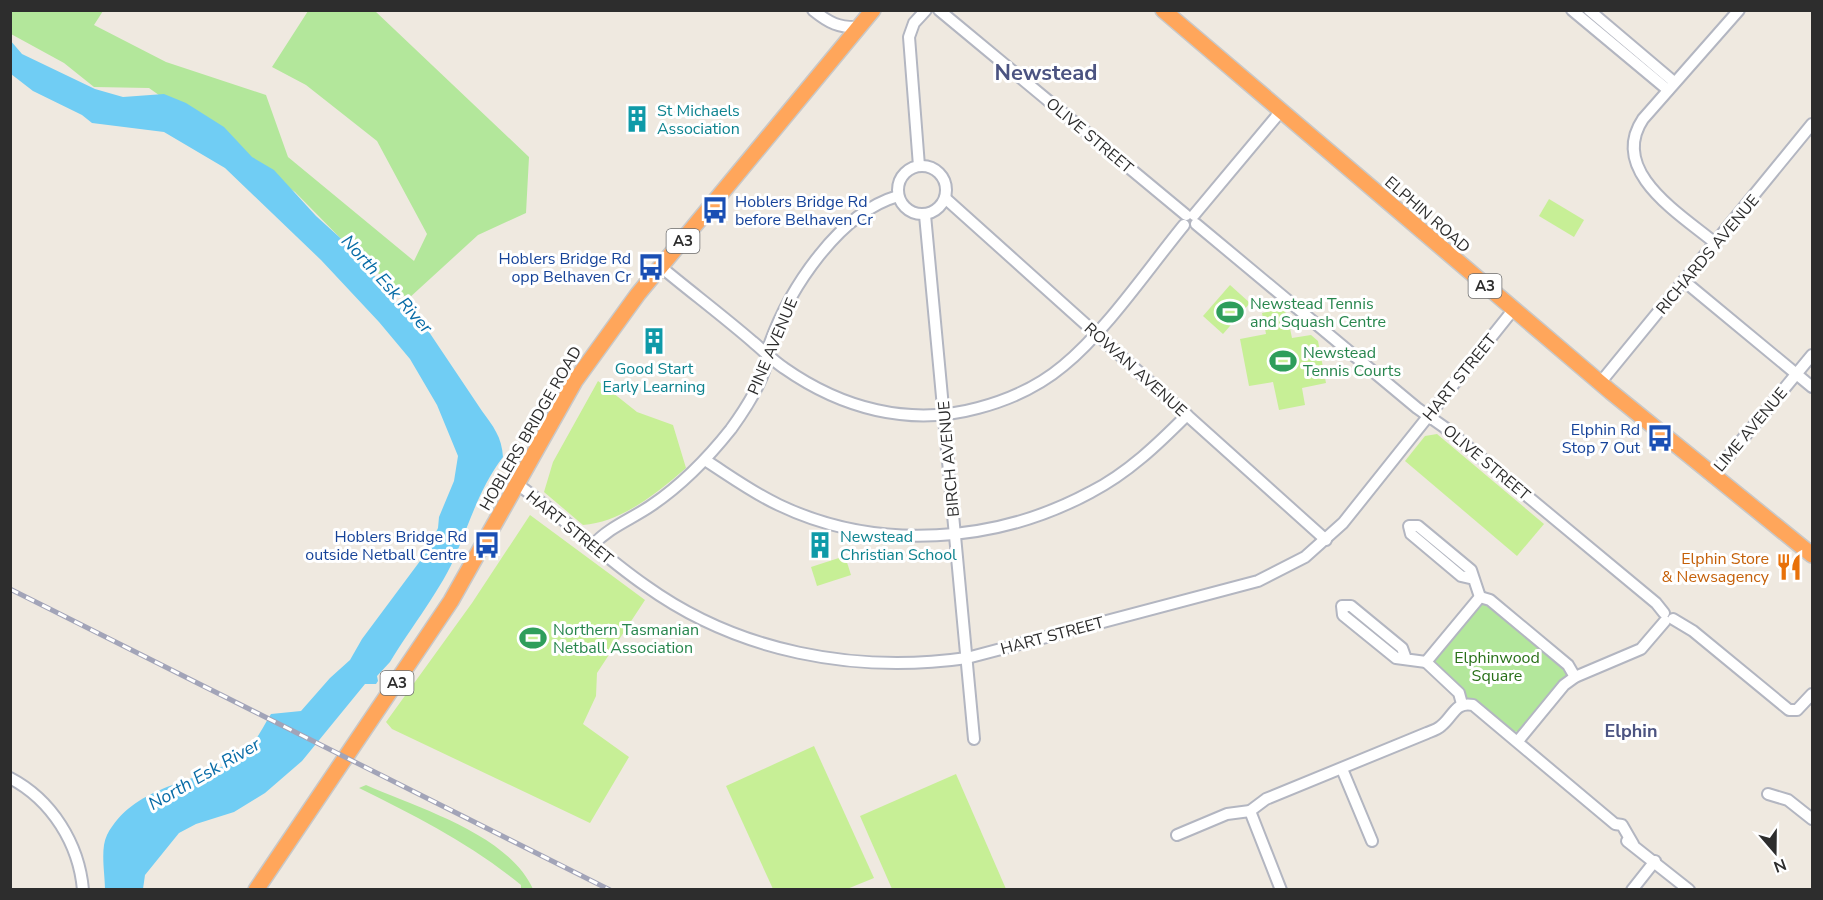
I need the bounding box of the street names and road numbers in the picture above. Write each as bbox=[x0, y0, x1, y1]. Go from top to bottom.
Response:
street label: OLIVE STREET bbox=[1041, 93, 1138, 179]
street label: ELPHIN ROAD bbox=[1380, 171, 1475, 258]
street label: RICHARDS AVENUE bbox=[1651, 190, 1764, 319]
road number: A3 bbox=[666, 229, 700, 253]
road number: A3 bbox=[1468, 274, 1502, 298]
street label: PINE AVENUE bbox=[743, 294, 803, 398]
street label: ROWAN AVENUE bbox=[1079, 318, 1191, 422]
street label: HART STREET bbox=[1418, 329, 1502, 426]
street label: HOBLERS BRIDGE ROAD bbox=[475, 342, 587, 515]
street label: LIME AVENUE bbox=[1709, 383, 1793, 476]
street label: BIRCH AVENUE bbox=[933, 400, 965, 518]
street label: OLIVE STREET bbox=[1438, 420, 1535, 506]
street label: HART STREET bbox=[521, 486, 618, 570]
street label: HART STREET bbox=[998, 612, 1107, 660]
road number: A3 bbox=[380, 671, 414, 695]

